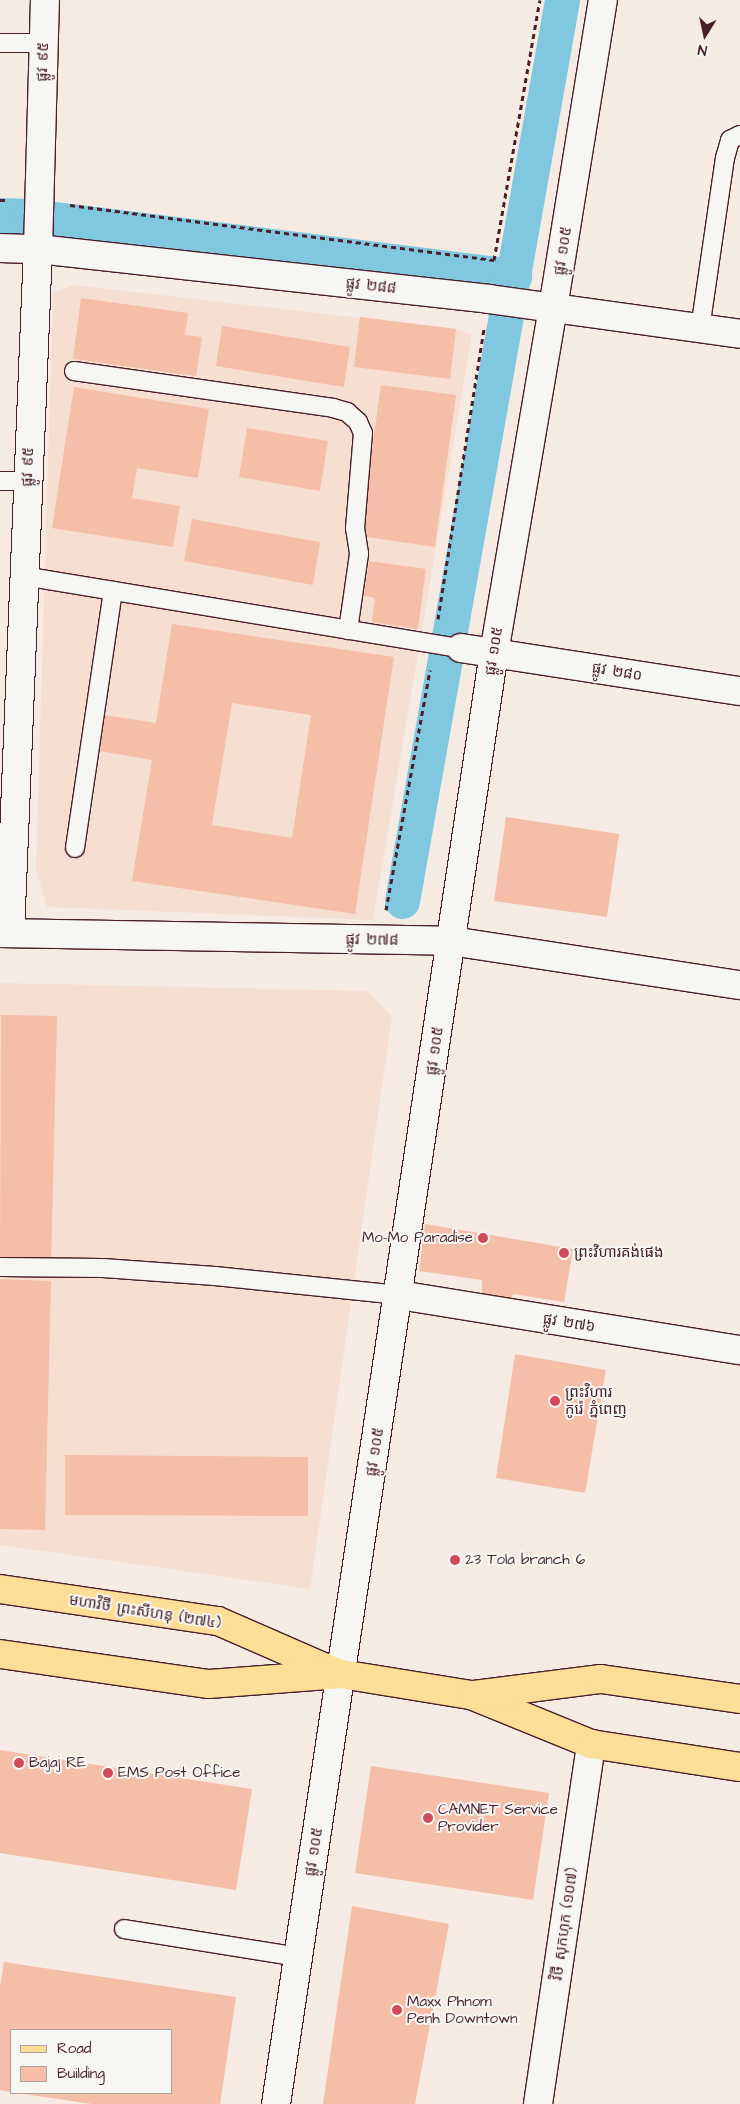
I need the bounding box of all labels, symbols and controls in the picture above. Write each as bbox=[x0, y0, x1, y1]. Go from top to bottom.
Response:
north arrow bbox=[680, 10, 730, 60]
text: N bbox=[696, 39, 708, 60]
street label: ផ្លូវ ៩៥ bbox=[33, 42, 53, 82]
street label: ផ្លូវ ១០៥ bbox=[550, 225, 576, 277]
street label: ផ្លូវ ២៨៨ bbox=[345, 274, 397, 298]
street label: ផ្លូវ ៩៥ bbox=[18, 447, 38, 487]
street label: ផ្លូវ ១០៥ bbox=[481, 625, 507, 677]
street label: ផ្លូវ ២៨០ bbox=[591, 659, 643, 685]
street label: ផ្លូវ ២៧៨ bbox=[345, 931, 399, 949]
street label: ផ្លូវ ១០៥ bbox=[423, 1025, 447, 1077]
place label: Mo-Mo Paradise bbox=[362, 1229, 473, 1247]
marker: Mo-Mo Paradise bbox=[477, 1232, 489, 1244]
place label: ព្រះវិហារគង់ផេង bbox=[574, 1244, 663, 1262]
marker: ព្រះវិហារគង់ផេង bbox=[558, 1247, 570, 1259]
street label: ផ្លូវ ២៧៦ bbox=[541, 1310, 597, 1336]
place label: ព្រះវិហារ កូរ៉េ ភ្នំពេញ bbox=[565, 1383, 627, 1418]
marker: ព្រះវិហារ កូរ៉េ ភ្នំពេញ bbox=[549, 1395, 561, 1407]
street label: ផ្លូវ ១០៥ bbox=[362, 1426, 388, 1478]
place label: 23 Tola branch 6 bbox=[465, 1551, 585, 1569]
marker: 23 Tola branch 6 bbox=[449, 1554, 461, 1566]
street label: មហាវិថី ព្រះសីហនុ (២៧៤) bbox=[68, 1591, 222, 1633]
place label: Bajaj RE bbox=[29, 1754, 86, 1772]
marker: Bajaj RE bbox=[13, 1757, 25, 1769]
place label: EMS Post Office bbox=[118, 1764, 240, 1782]
marker: EMS Post Office bbox=[102, 1767, 114, 1779]
place label: CAMNET Service Provider bbox=[438, 1800, 558, 1835]
marker: CAMNET Service Provider bbox=[422, 1812, 434, 1824]
street label: ផ្លូវ ១០៥ bbox=[301, 1826, 327, 1878]
street label: វិថី សុកហុក (១០៧) bbox=[548, 1866, 582, 1982]
place label: Maxx Phnom Penh Downtown bbox=[407, 1992, 518, 2027]
marker: Maxx Phnom Penh Downtown bbox=[391, 2004, 403, 2016]
legend bbox=[10, 2029, 172, 2094]
text: Road bbox=[57, 2038, 91, 2059]
text: Building bbox=[57, 2063, 105, 2084]

